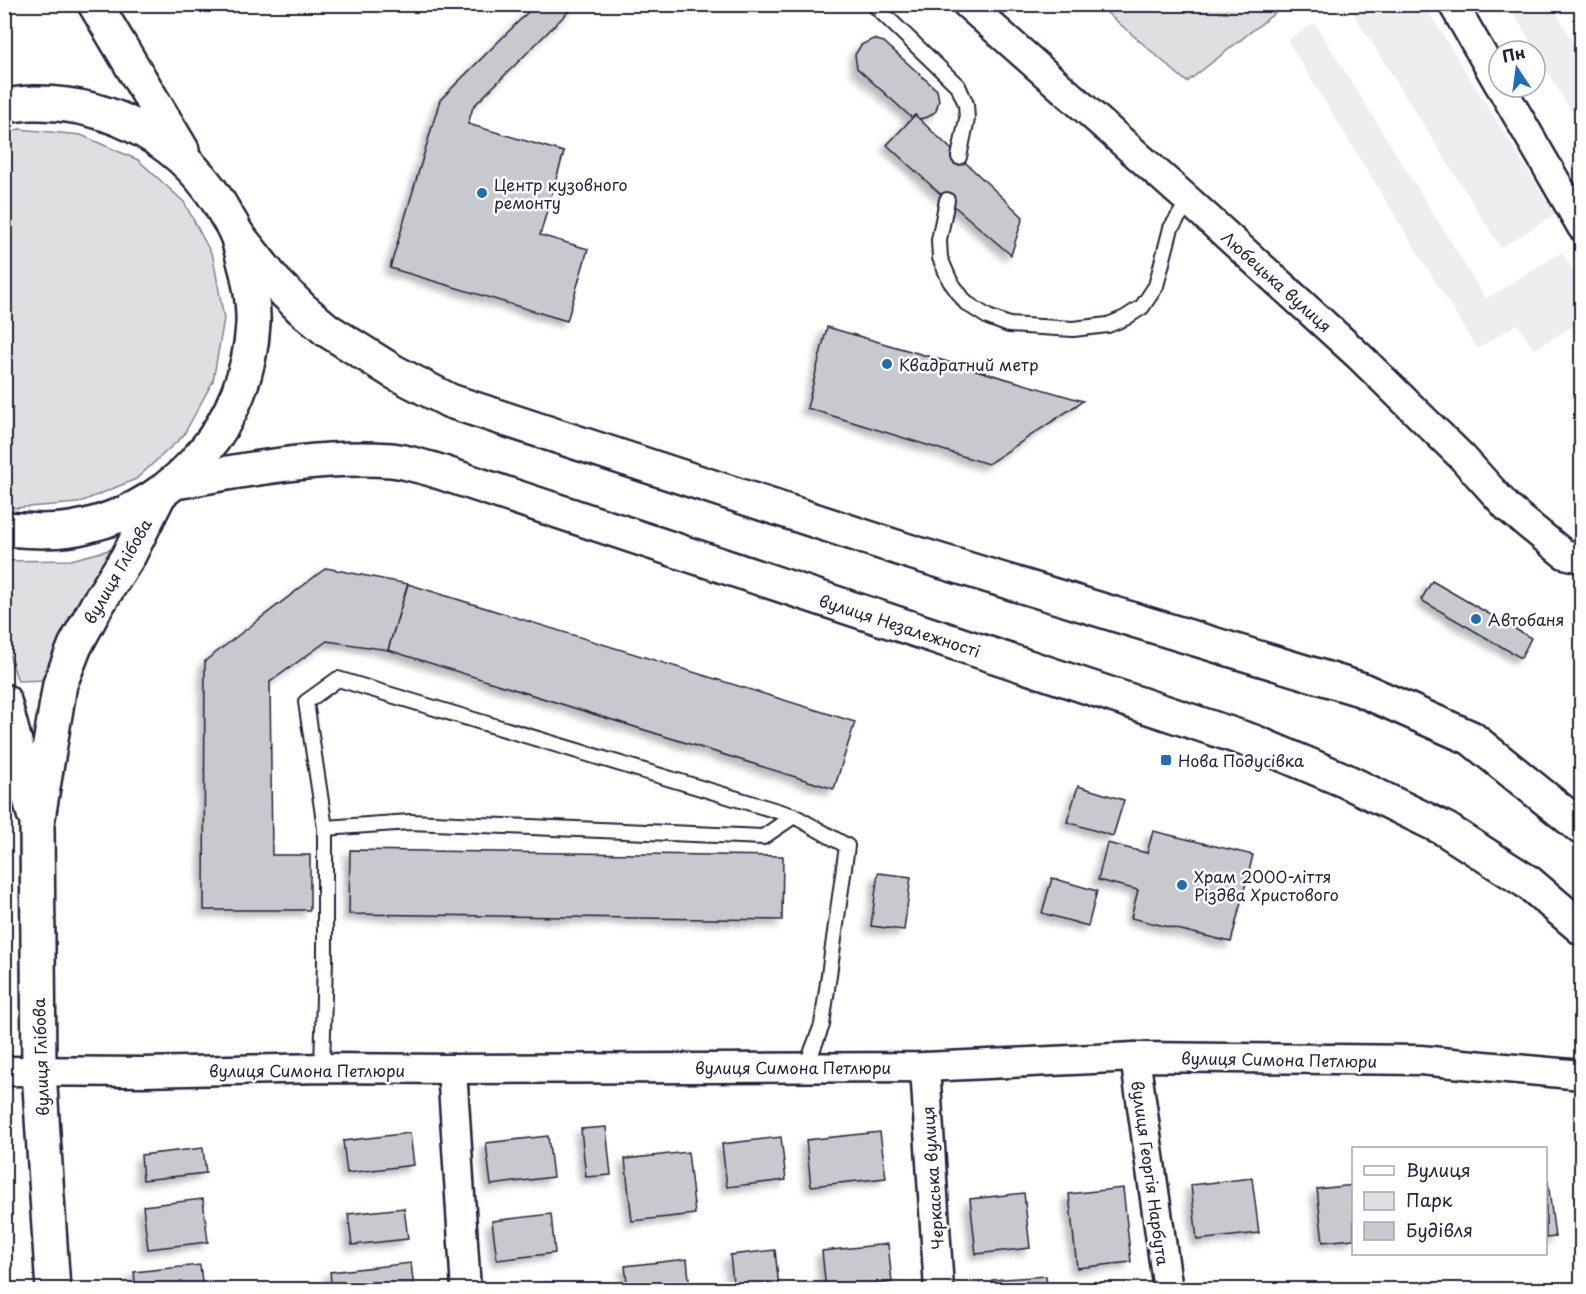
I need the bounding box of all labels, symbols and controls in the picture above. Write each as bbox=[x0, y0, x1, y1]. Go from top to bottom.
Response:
north arrow bbox=[1487, 39, 1547, 99]
text: Пн bbox=[1499, 39, 1527, 68]
place label: Центр кузовного ремонту bbox=[494, 172, 628, 214]
marker: Центр кузовного ремонту bbox=[475, 186, 489, 200]
street label: Любецька вулиця bbox=[1217, 225, 1337, 337]
place label: Квадратний метр bbox=[899, 352, 1039, 376]
marker: Квадратний метр bbox=[880, 357, 894, 371]
street label: вулиця Глібова bbox=[77, 514, 157, 628]
street label: вулиця Незалежності bbox=[816, 588, 984, 662]
place label: Автобаня bbox=[1488, 607, 1564, 631]
marker: Автобаня bbox=[1469, 612, 1483, 626]
place label: Нова Подусівка bbox=[1178, 748, 1304, 772]
marker: Нова Подусівка bbox=[1159, 753, 1173, 767]
place label: Храм 2000-ліття Різдва Христового bbox=[1194, 864, 1339, 906]
marker: Храм 2000-ліття Різдва Христового bbox=[1175, 878, 1189, 892]
street label: вулиця Глібова bbox=[26, 998, 54, 1116]
street label: вулиця Симона Петлюри bbox=[1181, 1045, 1377, 1073]
street label: вулиця Симона Петлюри bbox=[695, 1055, 891, 1079]
street label: вулиця Симона Петлюри bbox=[209, 1058, 405, 1082]
street label: вулиця Георгія Нарбута bbox=[1126, 1079, 1176, 1267]
street label: Черкаська вулиця bbox=[915, 1105, 949, 1251]
legend bbox=[1352, 1147, 1547, 1255]
text: Вулиця bbox=[1406, 1156, 1471, 1183]
text: Парк bbox=[1406, 1186, 1453, 1213]
text: Будівля bbox=[1406, 1216, 1473, 1243]

